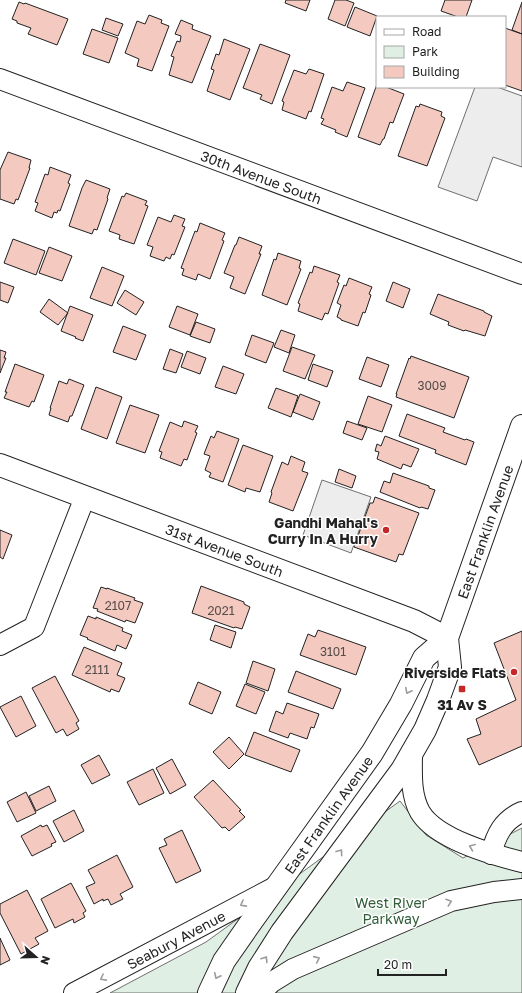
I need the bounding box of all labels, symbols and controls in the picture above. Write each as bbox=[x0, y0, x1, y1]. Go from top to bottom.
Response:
legend bbox=[376, 16, 506, 88]
text: Road bbox=[412, 24, 441, 39]
text: Park bbox=[412, 44, 438, 59]
text: Building bbox=[412, 64, 460, 79]
street label: 30th Avenue South bbox=[199, 146, 324, 207]
house number: 3009 bbox=[417, 378, 447, 393]
street label: East Franklin Avenue bbox=[453, 462, 516, 601]
place label: Gandhi Mahal's Curry In A Hurry bbox=[268, 514, 379, 547]
street label: 31st Avenue South bbox=[163, 520, 286, 580]
marker: Gandhi Mahal's Curry In A Hurry bbox=[381, 525, 391, 535]
house number: 2107 bbox=[105, 598, 131, 613]
house number: 2021 bbox=[207, 603, 235, 618]
house number: 3101 bbox=[320, 644, 346, 659]
house number: 2111 bbox=[85, 662, 109, 677]
place label: Riverside Flats bbox=[404, 664, 506, 681]
marker: Riverside Flats bbox=[509, 667, 519, 677]
marker: 31 Av S bbox=[457, 684, 467, 694]
one-way arrow bbox=[405, 687, 412, 694]
place label: 31 Av S bbox=[437, 696, 487, 713]
street label: East Franklin Avenue bbox=[280, 752, 376, 877]
one-way arrow bbox=[468, 843, 475, 851]
one-way arrow bbox=[335, 850, 342, 857]
park label: West River Parkway bbox=[355, 894, 428, 927]
one-way arrow bbox=[446, 898, 453, 907]
one-way arrow bbox=[240, 899, 247, 907]
street label: Seabury Avenue bbox=[124, 906, 228, 972]
north arrow bbox=[16, 937, 56, 977]
scale bar bbox=[378, 951, 446, 977]
text: N bbox=[38, 954, 53, 967]
one-way arrow bbox=[261, 956, 268, 963]
one-way arrow bbox=[312, 956, 320, 964]
text: 20 m bbox=[384, 957, 412, 972]
one-way arrow bbox=[214, 972, 222, 980]
one-way arrow bbox=[100, 973, 107, 981]

